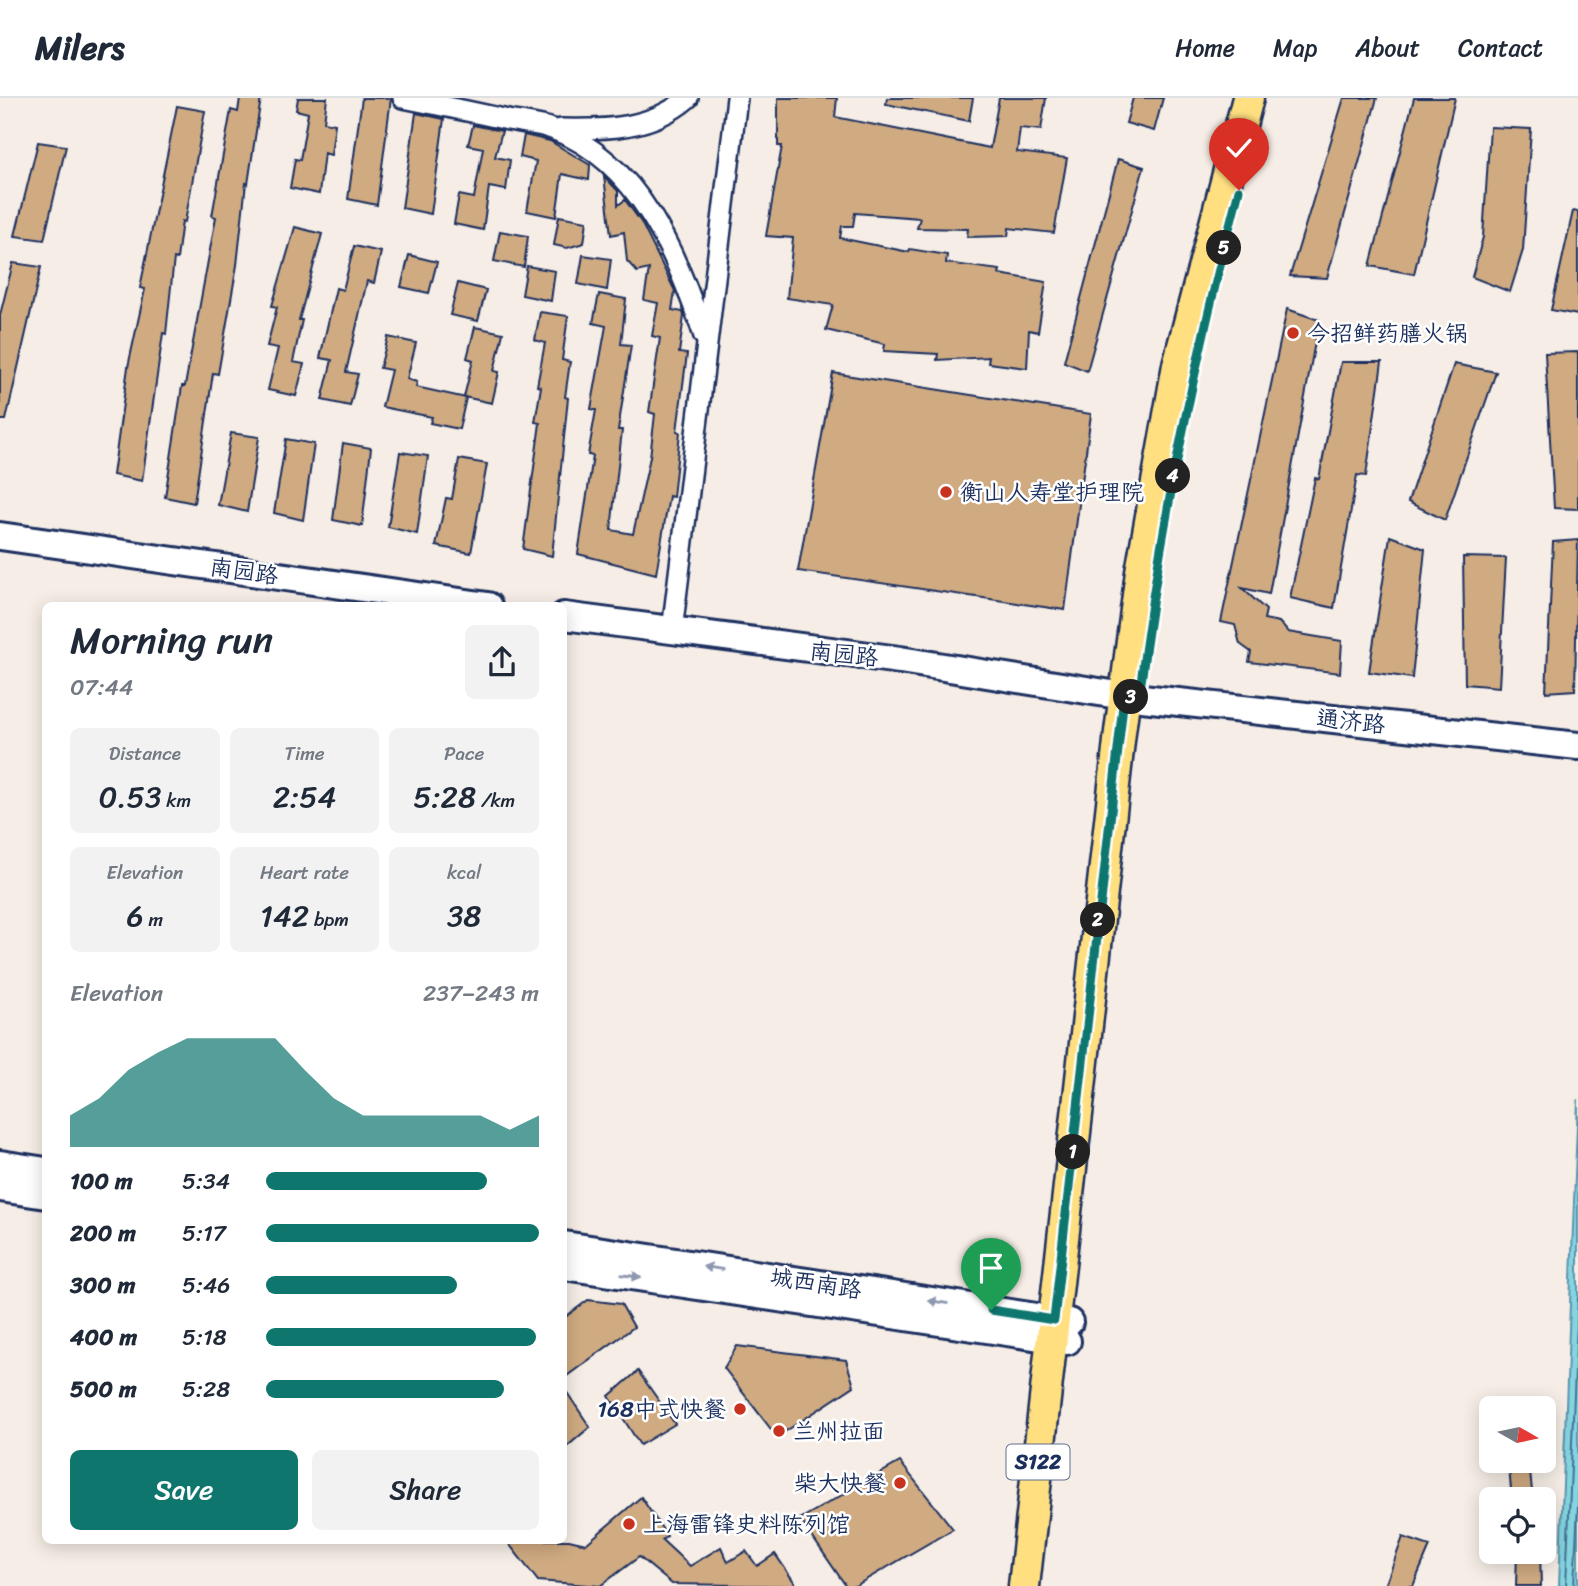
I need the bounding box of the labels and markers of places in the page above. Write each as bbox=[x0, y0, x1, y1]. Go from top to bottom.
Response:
pin bbox=[1209, 118, 1269, 190]
pin: 5 bbox=[1206, 230, 1242, 266]
place label: 今招鲜药膳火锅 bbox=[1307, 313, 1468, 354]
marker: 今招鲜药膳火锅 bbox=[1285, 325, 1301, 341]
pin: 4 bbox=[1156, 458, 1190, 494]
place label: 衡山人寿堂护理院 bbox=[960, 472, 1144, 513]
marker: 衡山人寿堂护理院 bbox=[938, 484, 954, 500]
pin: 3 bbox=[1114, 680, 1148, 714]
pin: 2 bbox=[1080, 902, 1116, 938]
pin: 1 bbox=[1056, 1134, 1090, 1170]
pin bbox=[961, 1238, 1021, 1310]
place label: 168中式快餐 bbox=[597, 1389, 726, 1430]
marker: 168中式快餐 bbox=[732, 1401, 748, 1417]
place label: 兰州拉面 bbox=[793, 1411, 885, 1452]
marker: 兰州拉面 bbox=[771, 1423, 787, 1439]
place label: 柴大快餐 bbox=[794, 1463, 886, 1504]
marker: 柴大快餐 bbox=[892, 1475, 908, 1491]
place label: 上海雷锋史料陈列馆 bbox=[643, 1504, 850, 1545]
marker: 上海雷锋史料陈列馆 bbox=[621, 1516, 637, 1532]

